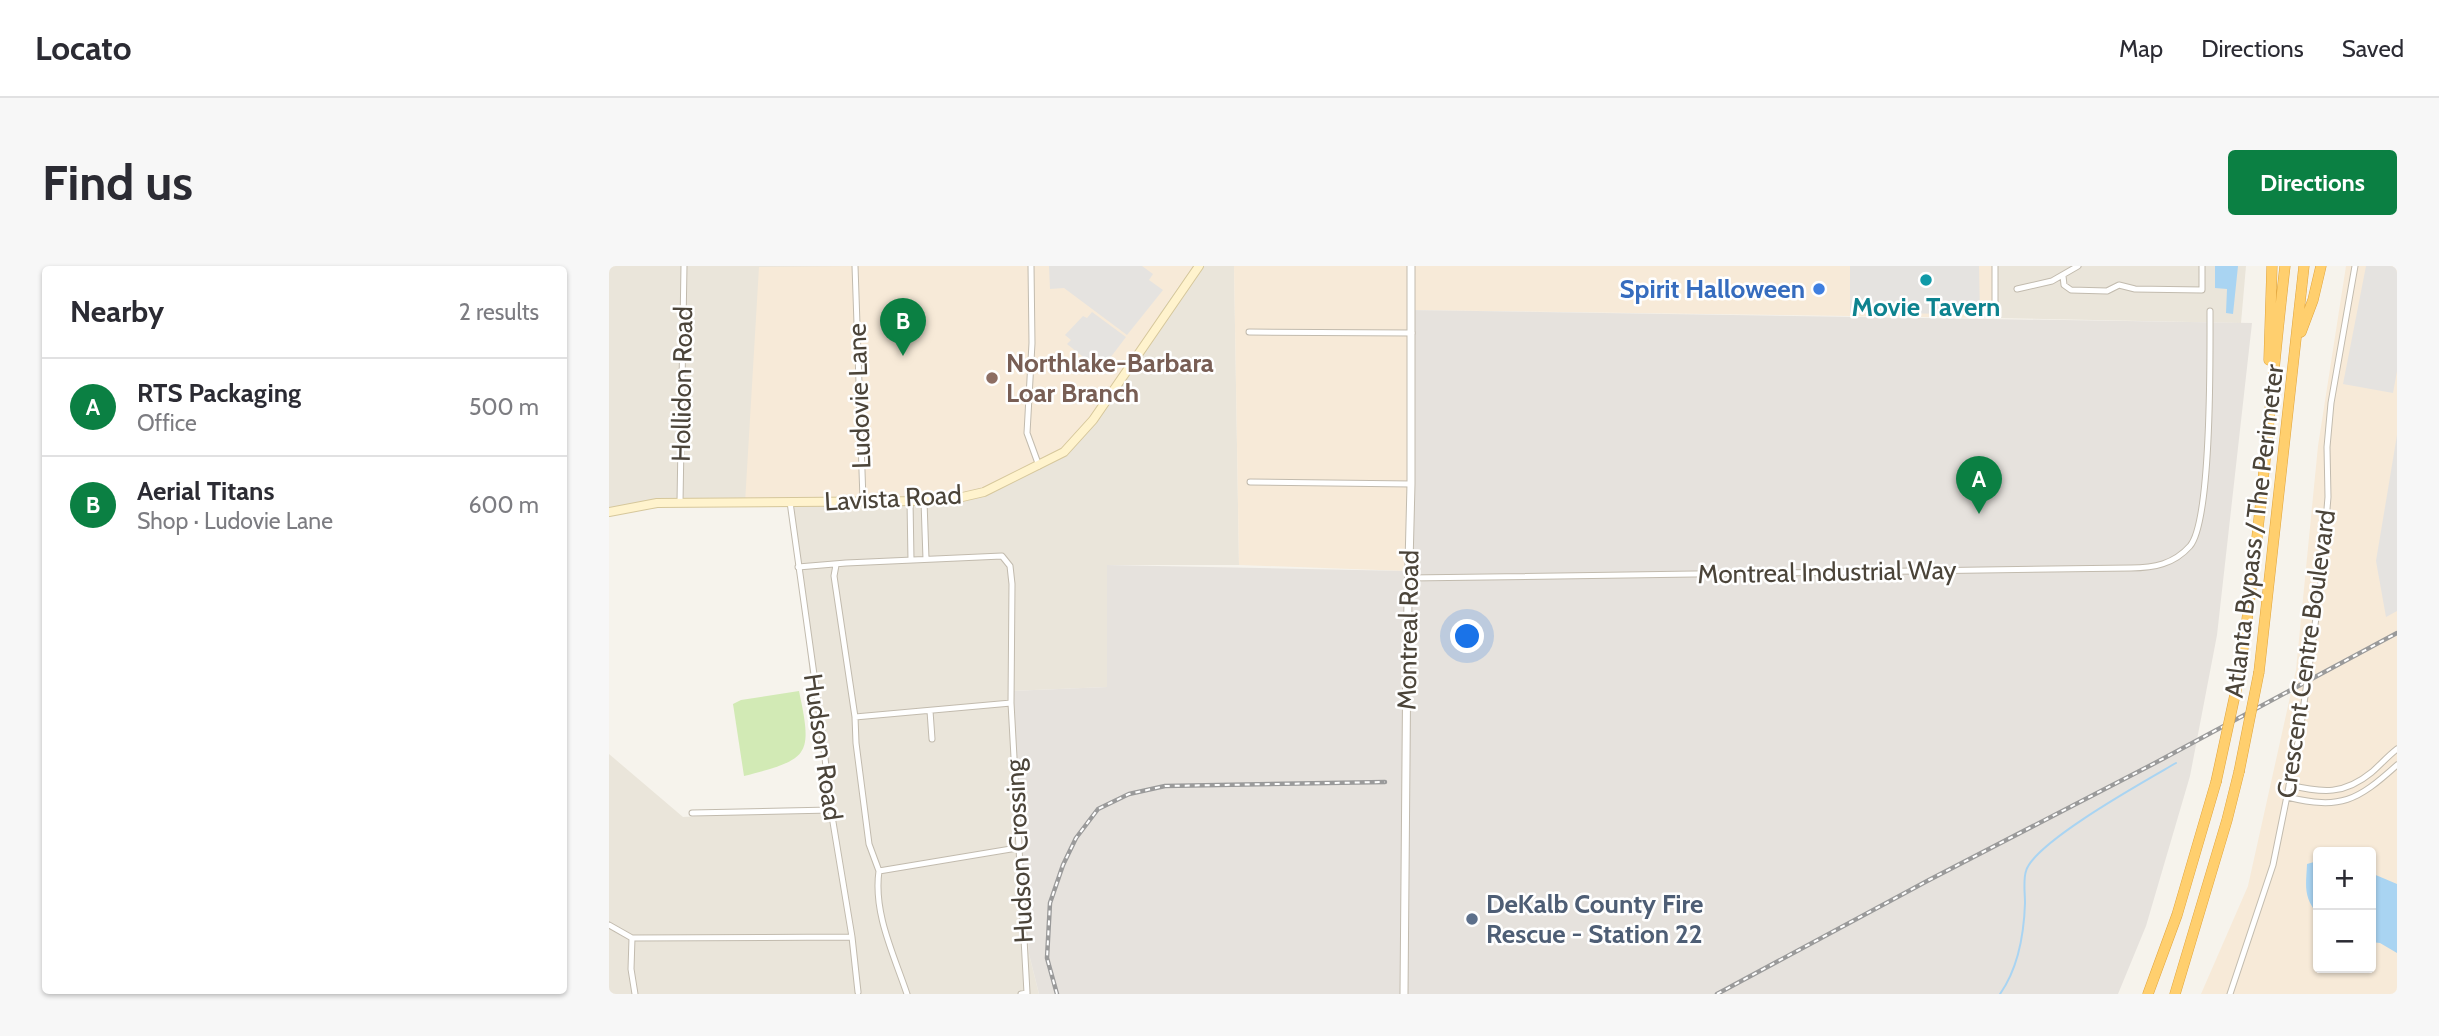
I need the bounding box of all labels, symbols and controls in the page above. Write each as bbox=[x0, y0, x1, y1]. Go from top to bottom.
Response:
text: Locato bbox=[35, 28, 131, 68]
text: Map bbox=[2119, 34, 2163, 63]
text: Directions bbox=[2201, 34, 2304, 63]
text: Saved bbox=[2342, 34, 2404, 63]
button: Directions bbox=[2228, 150, 2397, 215]
text: Find us bbox=[42, 153, 193, 212]
marker: Movie Tavern bbox=[1918, 272, 1934, 288]
place label: Spirit Halloween bbox=[1620, 273, 1805, 305]
marker: Spirit Halloween bbox=[1811, 281, 1827, 297]
place label: Movie Tavern bbox=[1852, 291, 2000, 323]
text: Nearby bbox=[70, 293, 164, 330]
text: 2 results bbox=[459, 298, 539, 326]
pin: B bbox=[880, 298, 926, 356]
street label: Hollidon Road bbox=[665, 306, 699, 462]
street label: Ludovie Lane bbox=[840, 323, 878, 469]
place label: Northlake-Barbara Loar Branch bbox=[1006, 347, 1214, 409]
street label: Atlanta Bypass / The Perimeter bbox=[2218, 362, 2290, 700]
marker: Northlake-Barbara Loar Branch bbox=[984, 370, 1000, 386]
text: RTS Packaging bbox=[137, 377, 301, 409]
text: A bbox=[86, 393, 100, 421]
text: 500 m bbox=[469, 393, 539, 421]
text: Office bbox=[137, 409, 197, 437]
pin: A bbox=[1956, 456, 2002, 514]
text: Aerial Titans bbox=[137, 475, 274, 507]
street label: Lavista Road bbox=[823, 478, 963, 518]
text: B bbox=[86, 491, 100, 519]
text: 600 m bbox=[468, 491, 539, 519]
text: Shop · Ludovie Lane bbox=[137, 507, 333, 535]
street label: Crescent Centre Boulevard bbox=[2270, 508, 2342, 800]
street label: Montreal Road bbox=[1391, 550, 1425, 710]
street label: Montreal Industrial Way bbox=[1697, 554, 1957, 590]
your location bbox=[1450, 619, 1484, 653]
street label: Hudson Road bbox=[797, 672, 849, 822]
street label: Hudson Crossing bbox=[998, 757, 1040, 944]
map controls bbox=[2313, 847, 2376, 973]
button: + bbox=[2313, 847, 2376, 910]
place label: DeKalb County Fire Rescue - Station 22 bbox=[1486, 888, 1703, 950]
button: − bbox=[2313, 910, 2376, 973]
marker: DeKalb County Fire Rescue - Station 22 bbox=[1464, 911, 1480, 927]

